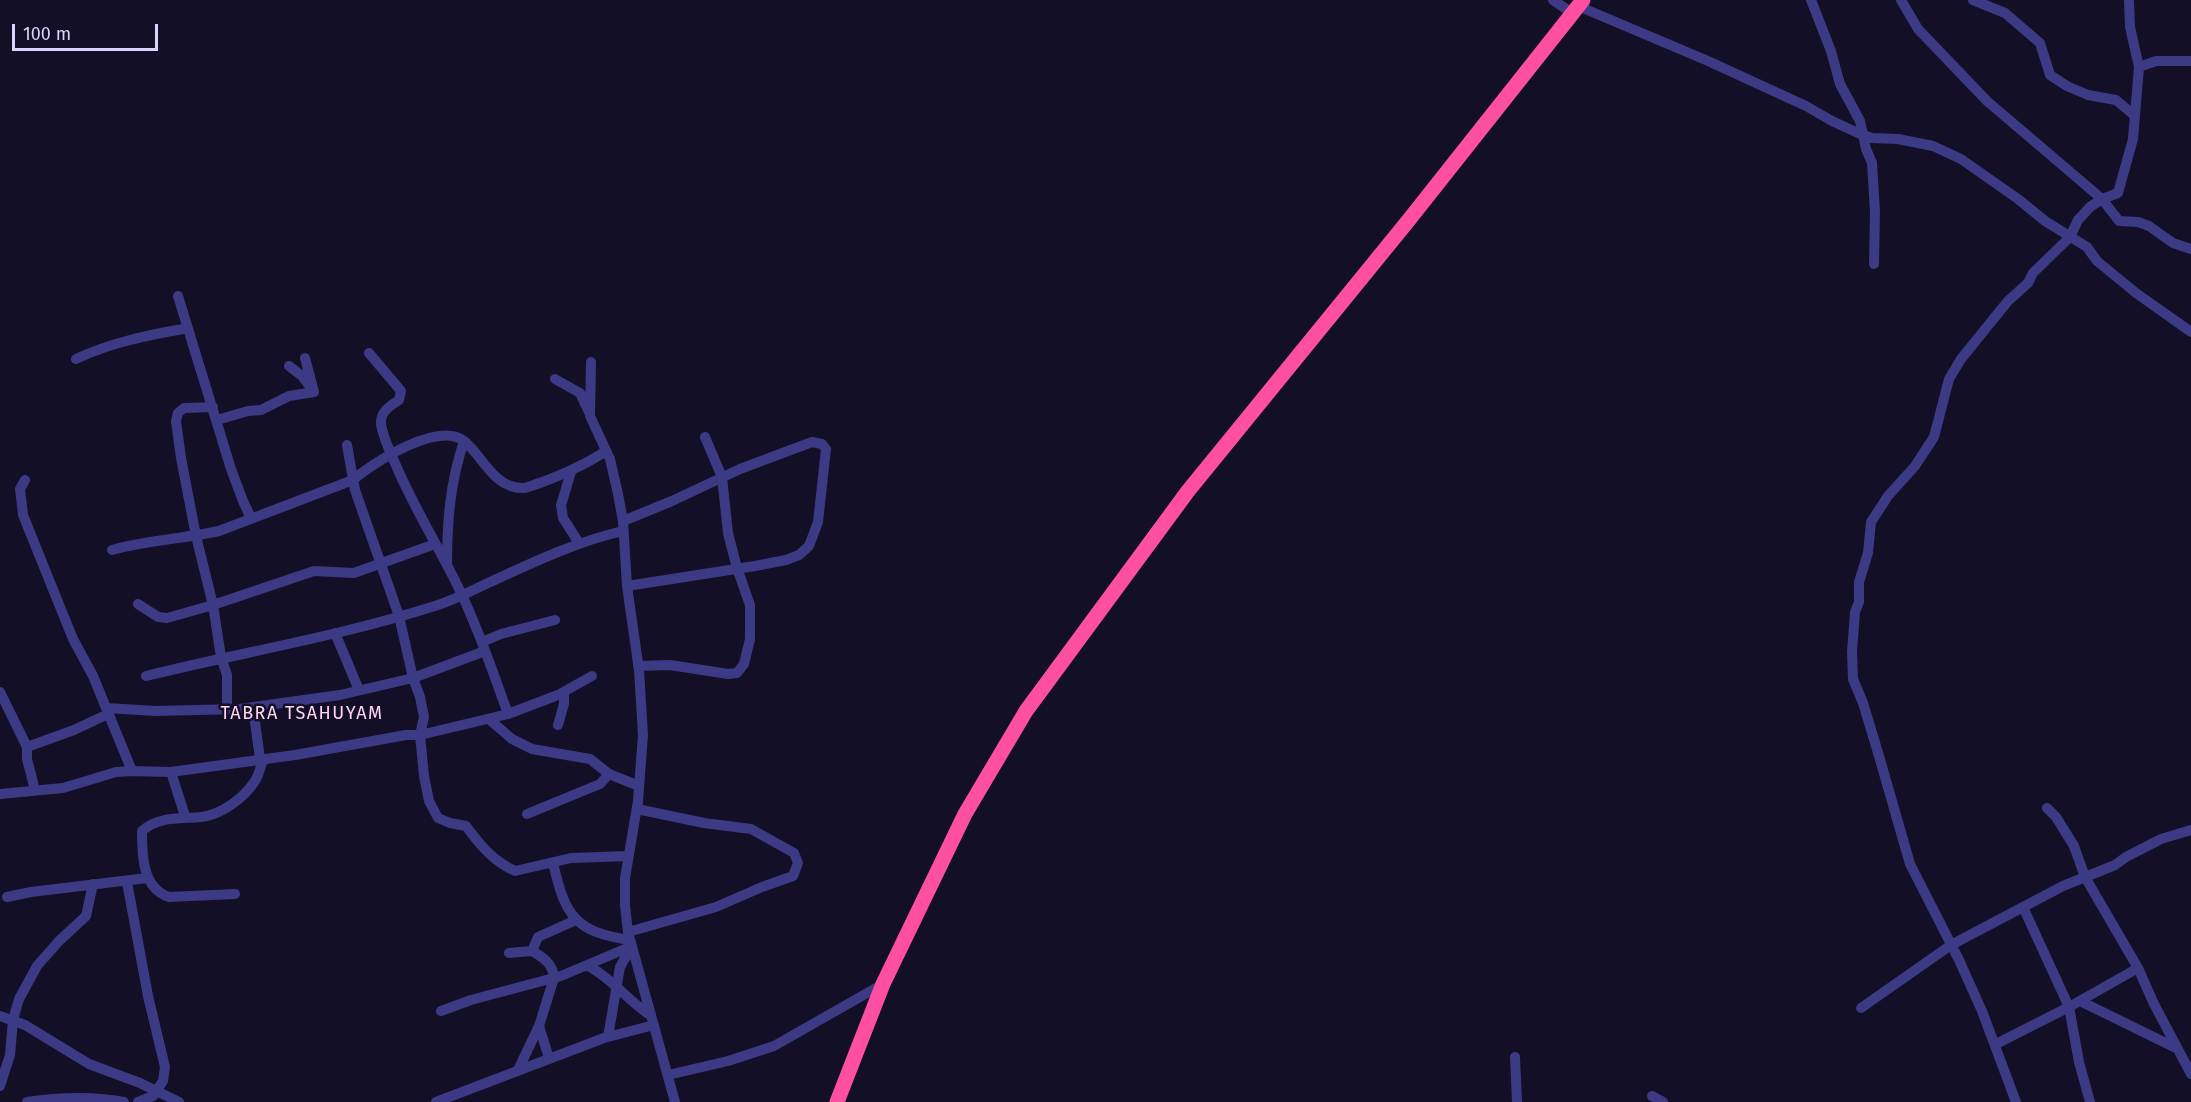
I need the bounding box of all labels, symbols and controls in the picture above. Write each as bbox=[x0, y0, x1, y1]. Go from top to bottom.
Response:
scale bar bbox=[15, 12, 160, 50]
text: 100 m bbox=[23, 23, 71, 45]
district label: TABRA TSAHUYAM bbox=[220, 703, 384, 725]

